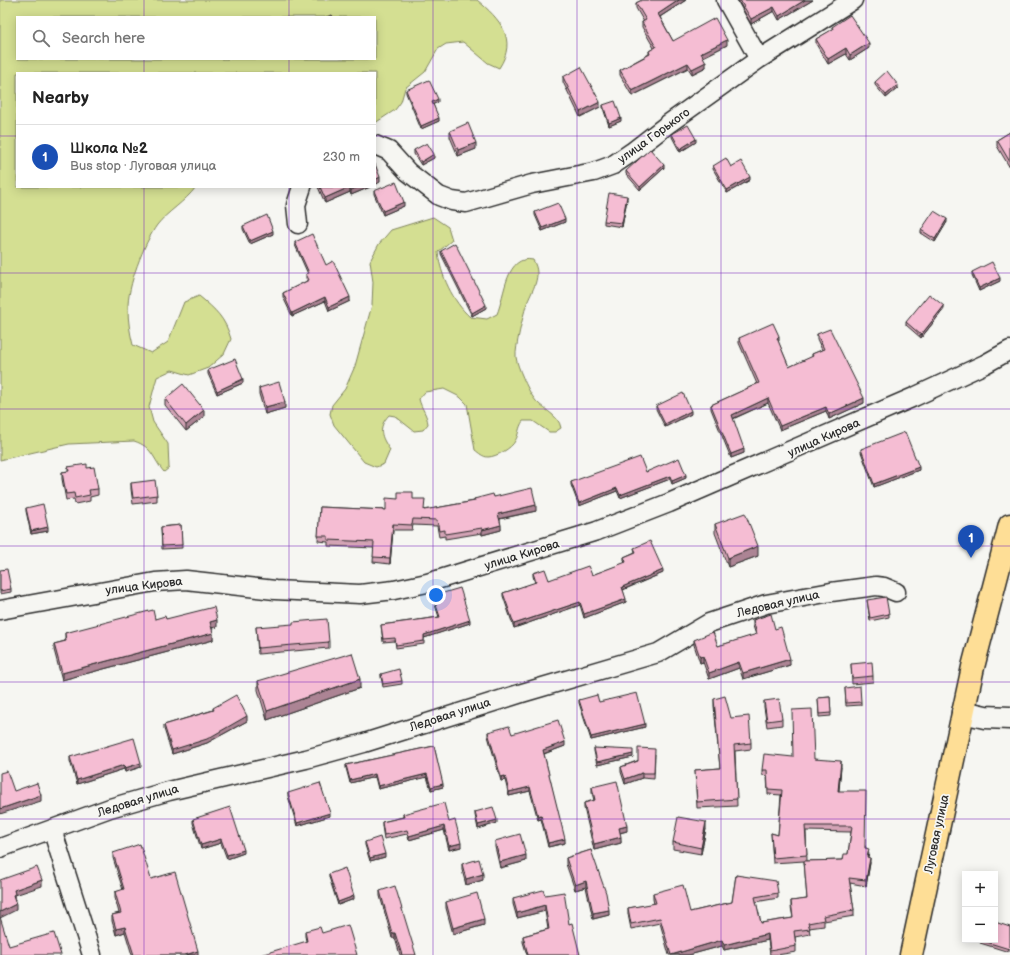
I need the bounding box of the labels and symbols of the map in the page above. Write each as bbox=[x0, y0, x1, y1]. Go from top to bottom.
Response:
street label: улица Горького bbox=[615, 105, 693, 167]
street label: улица Кирова bbox=[786, 415, 862, 461]
pin: 1 bbox=[958, 525, 984, 558]
street label: улица Кирова bbox=[483, 537, 561, 573]
street label: улица Кирова bbox=[105, 574, 183, 598]
your location bbox=[426, 585, 446, 605]
street label: Ледовая улица bbox=[734, 587, 821, 621]
street label: Ледовая улица bbox=[407, 695, 492, 735]
street label: Ледовая улица bbox=[95, 781, 181, 821]
street label: Луговая улица bbox=[921, 793, 953, 876]

